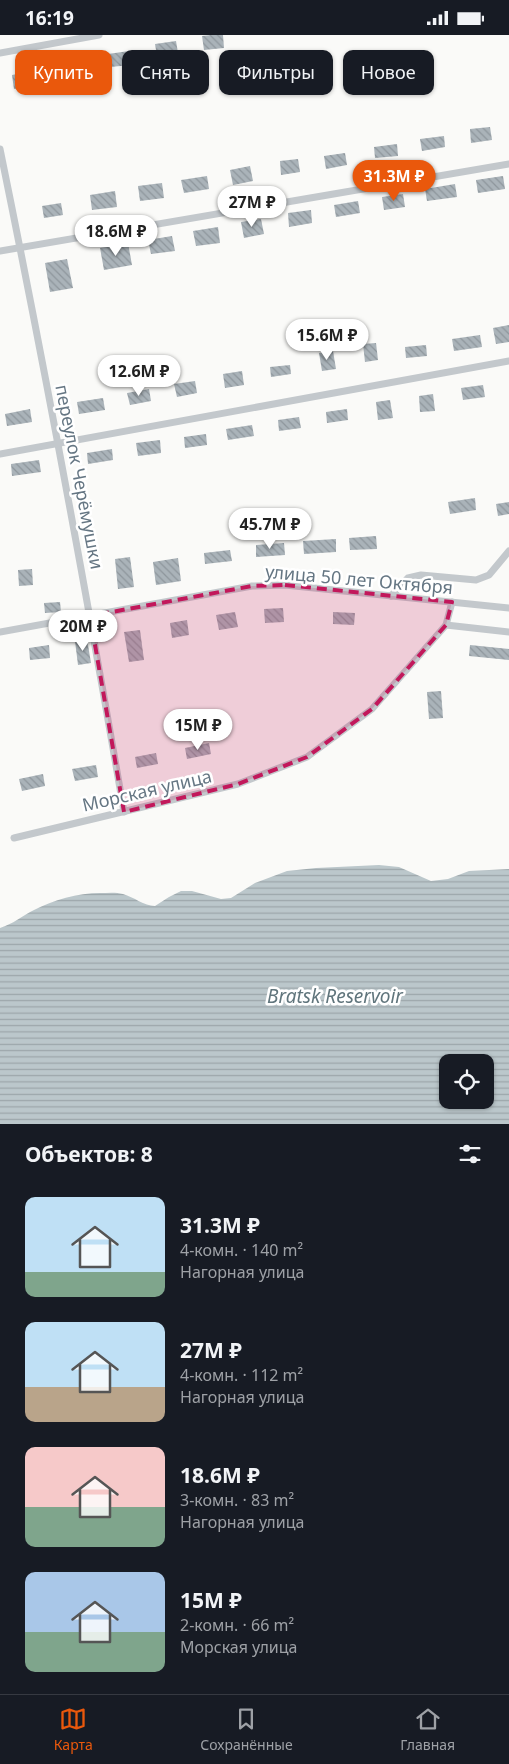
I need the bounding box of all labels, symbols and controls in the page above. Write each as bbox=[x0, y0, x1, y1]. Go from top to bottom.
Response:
text: 16:19 bbox=[25, 5, 74, 31]
chip: Купить bbox=[15, 50, 112, 95]
chip: Снять bbox=[122, 50, 209, 95]
chip: Фильтры bbox=[219, 50, 333, 95]
chip: Новое bbox=[343, 50, 434, 95]
pin: 31.3M ₽ bbox=[348, 159, 440, 202]
text: 31.3M ₽ bbox=[364, 165, 424, 187]
pin: 27M ₽ bbox=[217, 185, 287, 228]
text: 27M ₽ bbox=[228, 191, 276, 213]
pin: 18.6M ₽ bbox=[70, 215, 162, 257]
text: 18.6M ₽ bbox=[86, 220, 146, 242]
pin: 15.6M ₽ bbox=[281, 319, 373, 361]
text: 15.6M ₽ bbox=[297, 324, 357, 346]
pin: 12.6M ₽ bbox=[93, 355, 185, 397]
text: 12.6M ₽ bbox=[109, 360, 169, 382]
street label: переулок Черёмушки bbox=[50, 382, 110, 571]
pin: 45.7M ₽ bbox=[224, 507, 316, 550]
text: 45.7M ₽ bbox=[240, 513, 300, 535]
street label: улица 50 лет Октября bbox=[264, 559, 454, 599]
pin: 20M ₽ bbox=[48, 609, 118, 652]
text: 20M ₽ bbox=[59, 615, 107, 637]
pin: 15M ₽ bbox=[163, 709, 233, 751]
text: 15M ₽ bbox=[174, 714, 222, 736]
street label: Морская улица bbox=[80, 763, 214, 817]
water label: Bratsk Reservoir bbox=[267, 983, 404, 1009]
map controls bbox=[439, 1054, 494, 1109]
button: locate bbox=[439, 1054, 494, 1109]
text: Объектов: 8 bbox=[25, 1140, 153, 1168]
icon: filters bbox=[456, 1140, 484, 1168]
text: 31.3M ₽ bbox=[180, 1211, 260, 1239]
icon: home bbox=[65, 1217, 125, 1277]
text: 4-комн. · 140 m² bbox=[180, 1239, 303, 1261]
text: Нагорная улица bbox=[180, 1261, 304, 1283]
text: 27M ₽ bbox=[180, 1336, 242, 1364]
icon: home bbox=[65, 1342, 125, 1402]
text: 4-комн. · 112 m² bbox=[180, 1364, 303, 1386]
text: Нагорная улица bbox=[180, 1386, 304, 1408]
text: 18.6M ₽ bbox=[180, 1461, 260, 1489]
icon: home bbox=[65, 1467, 125, 1527]
text: 3-комн. · 83 m² bbox=[180, 1489, 294, 1511]
text: Нагорная улица bbox=[180, 1511, 304, 1533]
text: 15M ₽ bbox=[180, 1586, 242, 1614]
icon: home bbox=[65, 1592, 125, 1652]
text: 2-комн. · 66 m² bbox=[180, 1614, 294, 1636]
text: Морская улица bbox=[180, 1636, 297, 1658]
tab: Карта bbox=[54, 1705, 93, 1754]
tab: Сохранённые bbox=[200, 1705, 293, 1754]
tab: Главная bbox=[400, 1705, 455, 1754]

